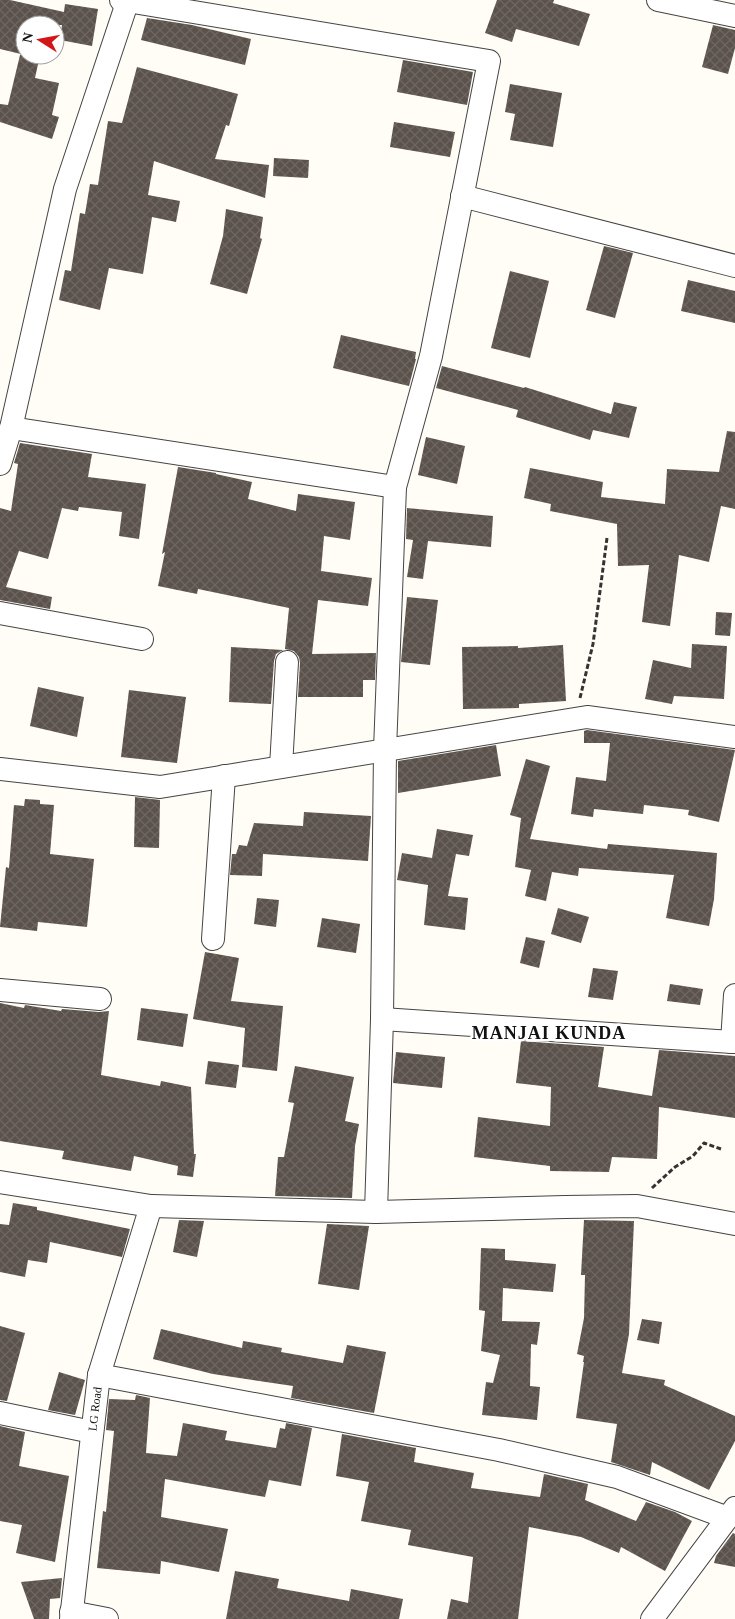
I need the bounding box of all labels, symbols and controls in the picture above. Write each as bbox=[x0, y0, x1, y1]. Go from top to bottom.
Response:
north arrow bbox=[15, 15, 65, 65]
text: N bbox=[19, 31, 36, 44]
district label: MANJAI KUNDA bbox=[472, 1023, 626, 1043]
street label: LG Road bbox=[85, 1386, 105, 1432]

